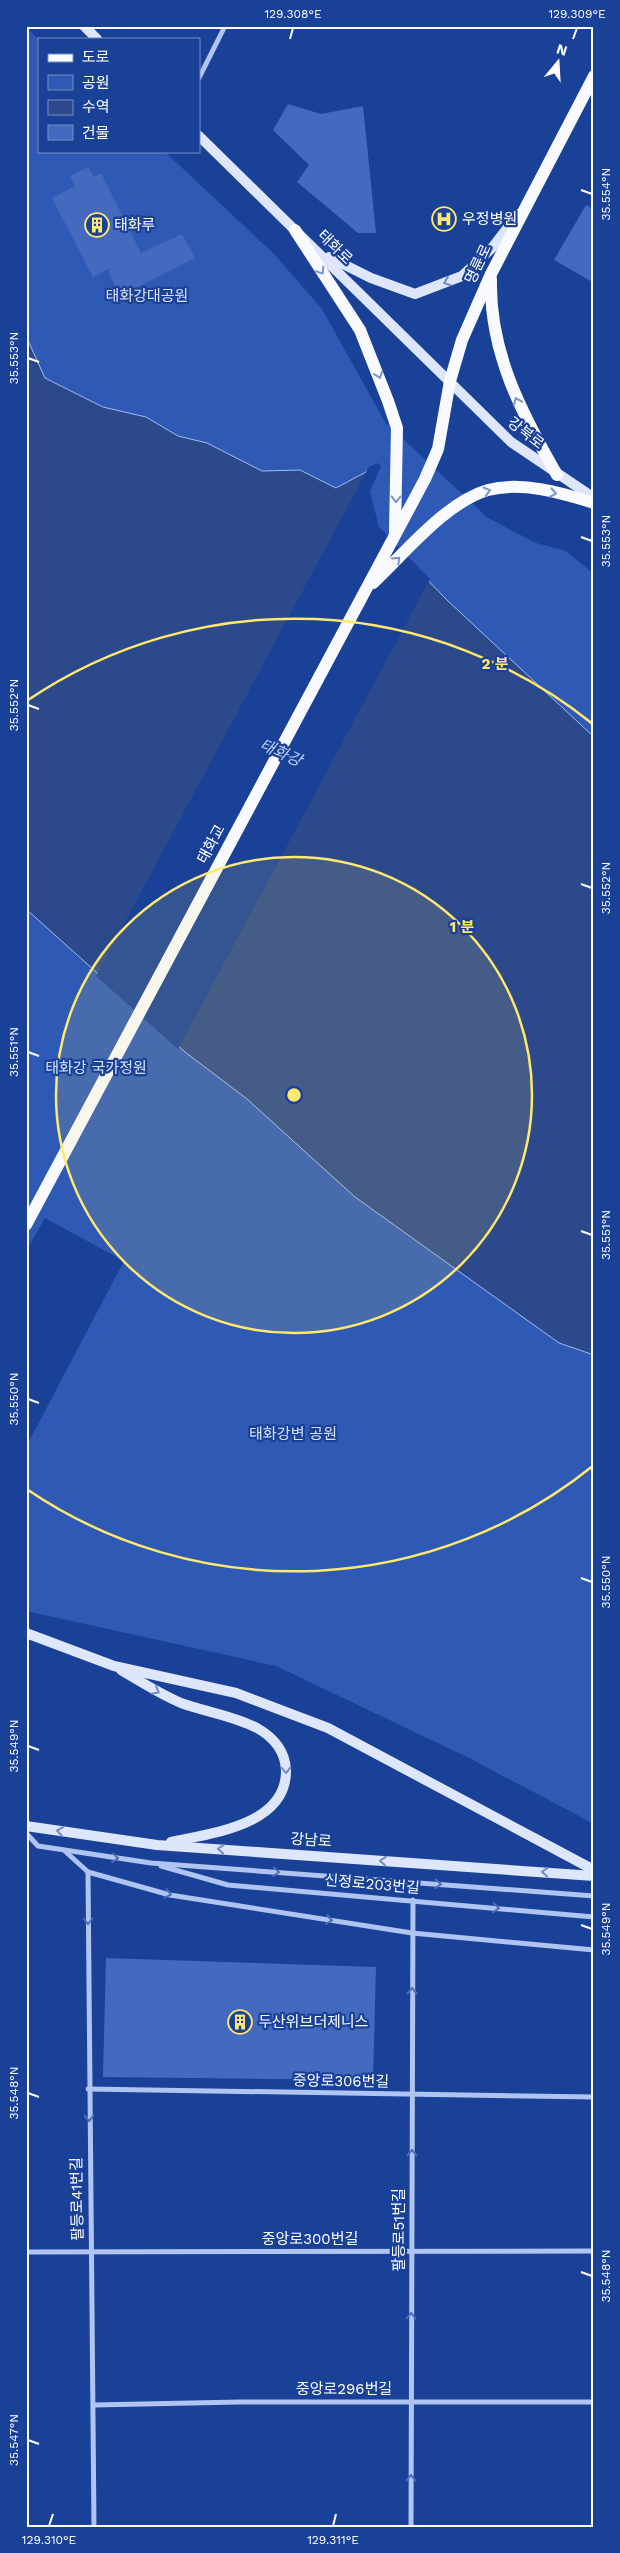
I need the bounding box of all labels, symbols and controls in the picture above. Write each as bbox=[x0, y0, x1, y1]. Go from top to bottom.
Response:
text: 129.308°E bbox=[264, 7, 322, 21]
text: 129.309°E bbox=[548, 7, 606, 21]
legend bbox=[38, 38, 200, 152]
north arrow bbox=[532, 38, 582, 88]
text: N bbox=[555, 40, 569, 59]
text: 도로 bbox=[82, 48, 110, 66]
text: 공원 bbox=[82, 74, 110, 92]
text: 수역 bbox=[82, 98, 110, 116]
text: 건물 bbox=[82, 124, 110, 142]
text: 35.554°N bbox=[599, 168, 613, 220]
hospital icon: 우정병원 bbox=[431, 206, 457, 232]
place label: 우정병원 bbox=[462, 210, 517, 228]
building icon: 태화루 bbox=[84, 212, 110, 238]
place label: 태화루 bbox=[114, 216, 155, 234]
street label: 태화로 bbox=[314, 226, 356, 268]
street label: 명륜로 bbox=[461, 241, 495, 287]
one-way arrow bbox=[315, 266, 325, 275]
one-way arrow bbox=[443, 276, 451, 286]
park label: 태화강대공원 bbox=[106, 287, 188, 305]
text: 35.553°N bbox=[7, 332, 21, 384]
one-way arrow bbox=[373, 371, 383, 379]
one-way arrow bbox=[513, 397, 524, 406]
street label: 강북로 bbox=[504, 413, 548, 453]
one-way arrow bbox=[483, 486, 492, 497]
one-way arrow bbox=[549, 487, 558, 497]
one-way arrow bbox=[391, 496, 401, 503]
text: 35.553°N bbox=[599, 515, 613, 567]
one-way arrow bbox=[392, 557, 401, 566]
text: 2 분 bbox=[481, 655, 509, 673]
text: 35.552°N bbox=[7, 679, 21, 731]
water label: 태화강 bbox=[257, 735, 307, 771]
street label: 태화교 bbox=[193, 821, 229, 867]
text: 35.552°N bbox=[599, 862, 613, 914]
text: 1 분 bbox=[450, 918, 474, 936]
text: 35.551°N bbox=[7, 1027, 21, 1077]
park label: 태화강 국가정원 bbox=[45, 1059, 147, 1077]
centre of rings bbox=[285, 1086, 303, 1104]
text: 35.551°N bbox=[599, 1210, 613, 1260]
text: 35.550°N bbox=[7, 1373, 21, 1425]
park label: 태화강변 공원 bbox=[249, 1425, 337, 1443]
text: 35.550°N bbox=[599, 1556, 613, 1608]
one-way arrow bbox=[150, 1684, 159, 1694]
text: 35.549°N bbox=[7, 1719, 21, 1773]
one-way arrow bbox=[281, 1767, 291, 1775]
one-way arrow bbox=[55, 1826, 64, 1836]
street label: 강남로 bbox=[290, 1830, 332, 1850]
one-way arrow bbox=[217, 1844, 225, 1855]
one-way arrow bbox=[111, 1852, 119, 1863]
one-way arrow bbox=[379, 1855, 387, 1866]
one-way arrow bbox=[273, 1867, 281, 1878]
one-way arrow bbox=[541, 1867, 549, 1878]
street label: 신정로203번길 bbox=[324, 1871, 420, 1897]
one-way arrow bbox=[435, 1879, 443, 1890]
one-way arrow bbox=[164, 1888, 173, 1899]
one-way arrow bbox=[492, 1902, 500, 1913]
text: 35.549°N bbox=[599, 1902, 613, 1956]
one-way arrow bbox=[325, 1914, 333, 1925]
one-way arrow bbox=[83, 1917, 93, 1925]
one-way arrow bbox=[407, 1986, 417, 1994]
building icon: 두산위브더제니스 bbox=[227, 2009, 253, 2035]
place label: 두산위브더제니스 bbox=[258, 2013, 369, 2031]
text: 35.548°N bbox=[7, 2066, 21, 2120]
street label: 중앙로306번길 bbox=[293, 2071, 389, 2091]
one-way arrow bbox=[84, 2114, 94, 2122]
one-way arrow bbox=[407, 2149, 417, 2156]
street label: 팔등로41번길 bbox=[67, 2157, 87, 2241]
street label: 팔등로51번길 bbox=[390, 2188, 408, 2272]
street label: 중앙로300번길 bbox=[262, 2230, 358, 2248]
text: 35.548°N bbox=[599, 2249, 613, 2303]
one-way arrow bbox=[406, 2311, 416, 2319]
street label: 중앙로296번길 bbox=[296, 2380, 392, 2398]
text: 35.547°N bbox=[7, 2414, 21, 2466]
one-way arrow bbox=[406, 2474, 416, 2482]
text: 129.310°E bbox=[22, 2533, 77, 2547]
text: 129.311°E bbox=[307, 2533, 359, 2547]

